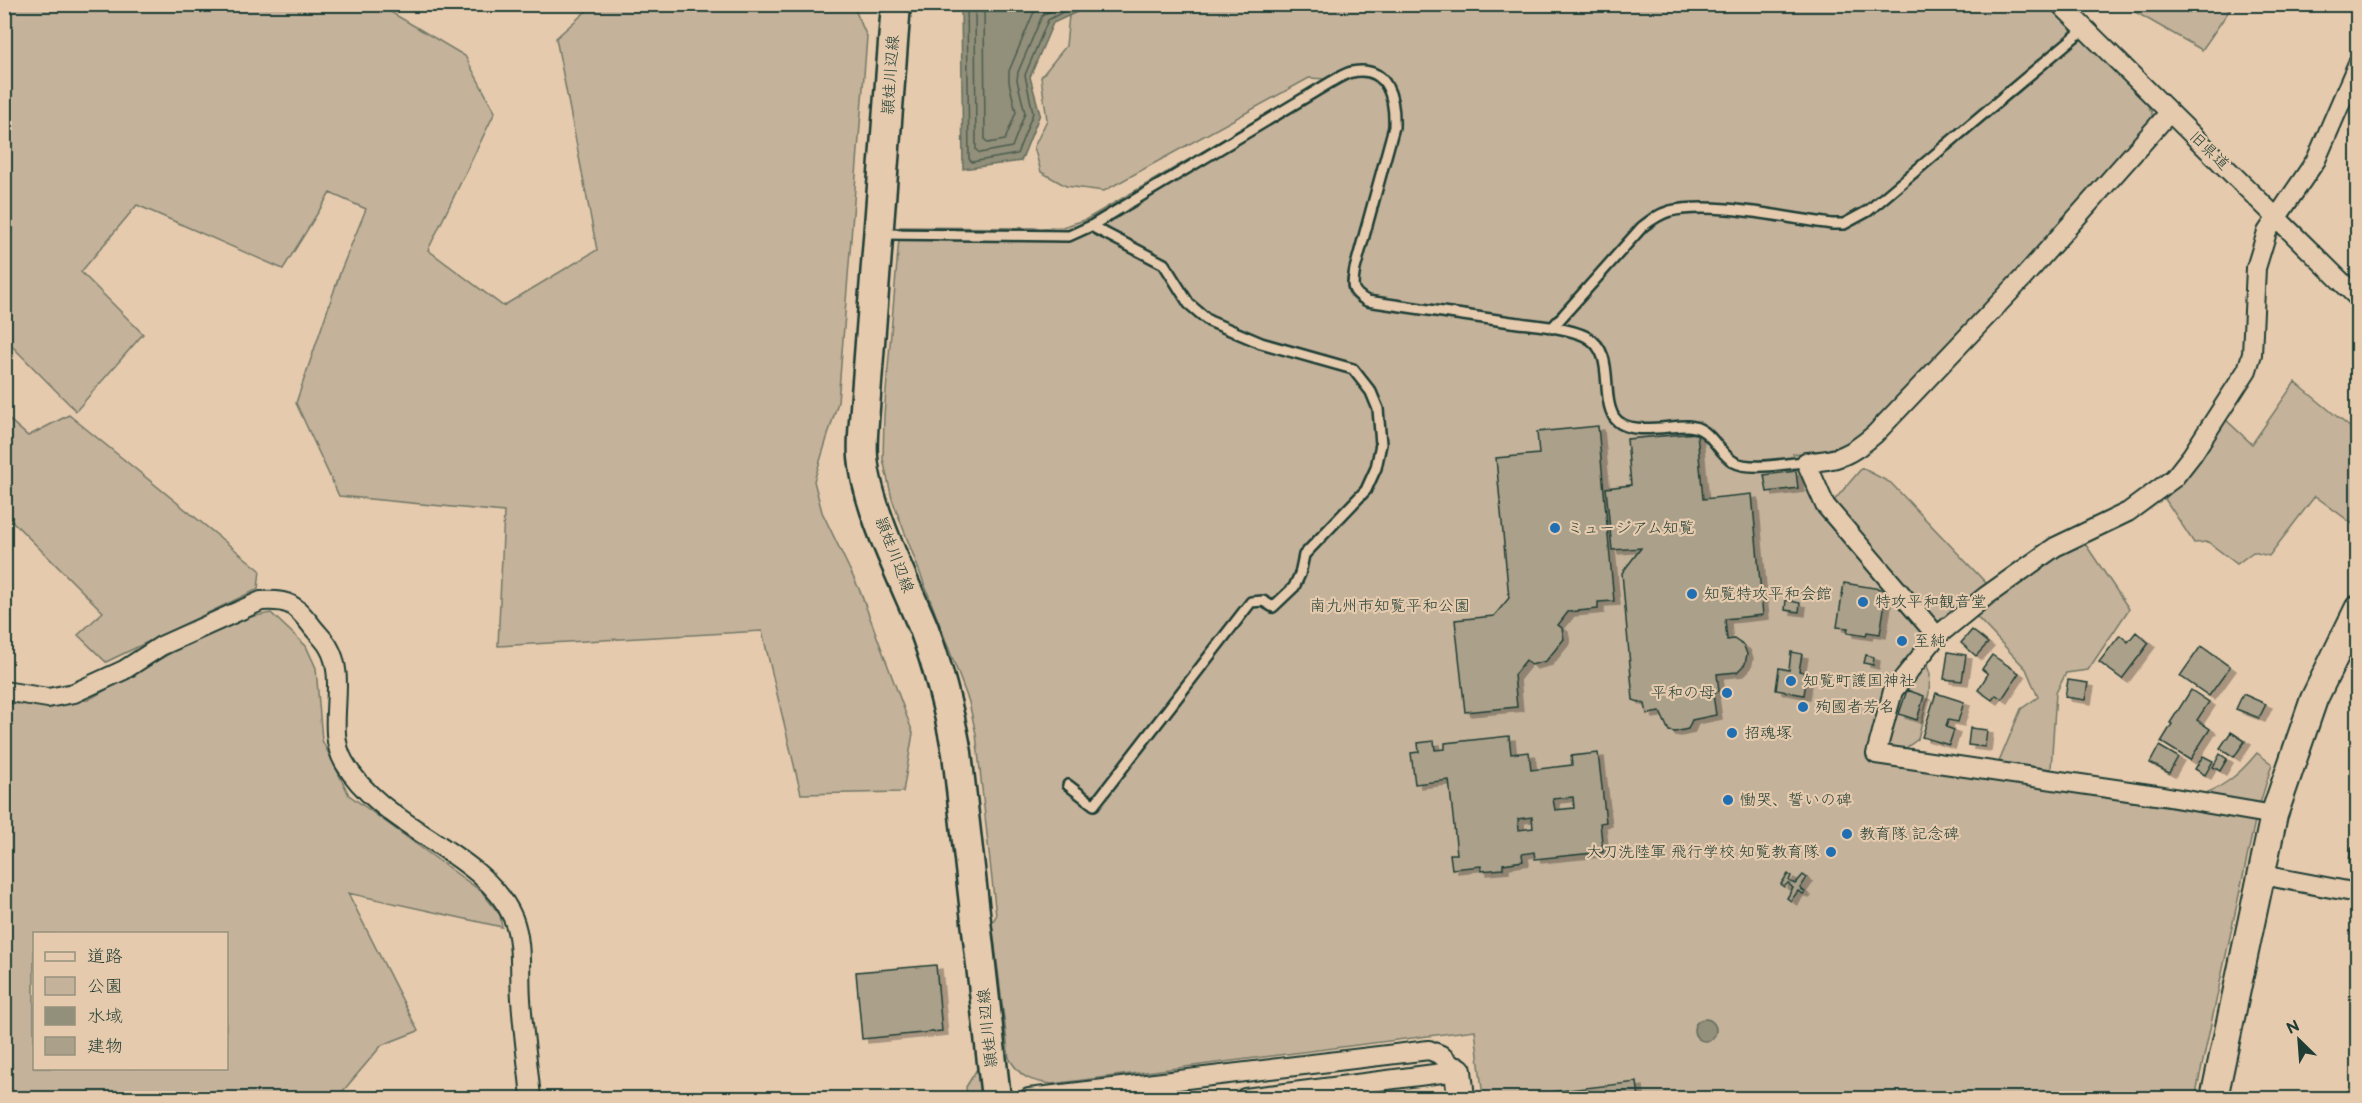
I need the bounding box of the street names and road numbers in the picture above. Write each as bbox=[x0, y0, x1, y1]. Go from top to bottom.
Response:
street label: 頴娃川辺線 bbox=[879, 34, 903, 116]
street label: 旧県道 bbox=[2185, 127, 2233, 175]
street label: 頴娃川辺線 bbox=[871, 514, 917, 596]
street label: 頴娃川辺線 bbox=[974, 987, 1002, 1069]

